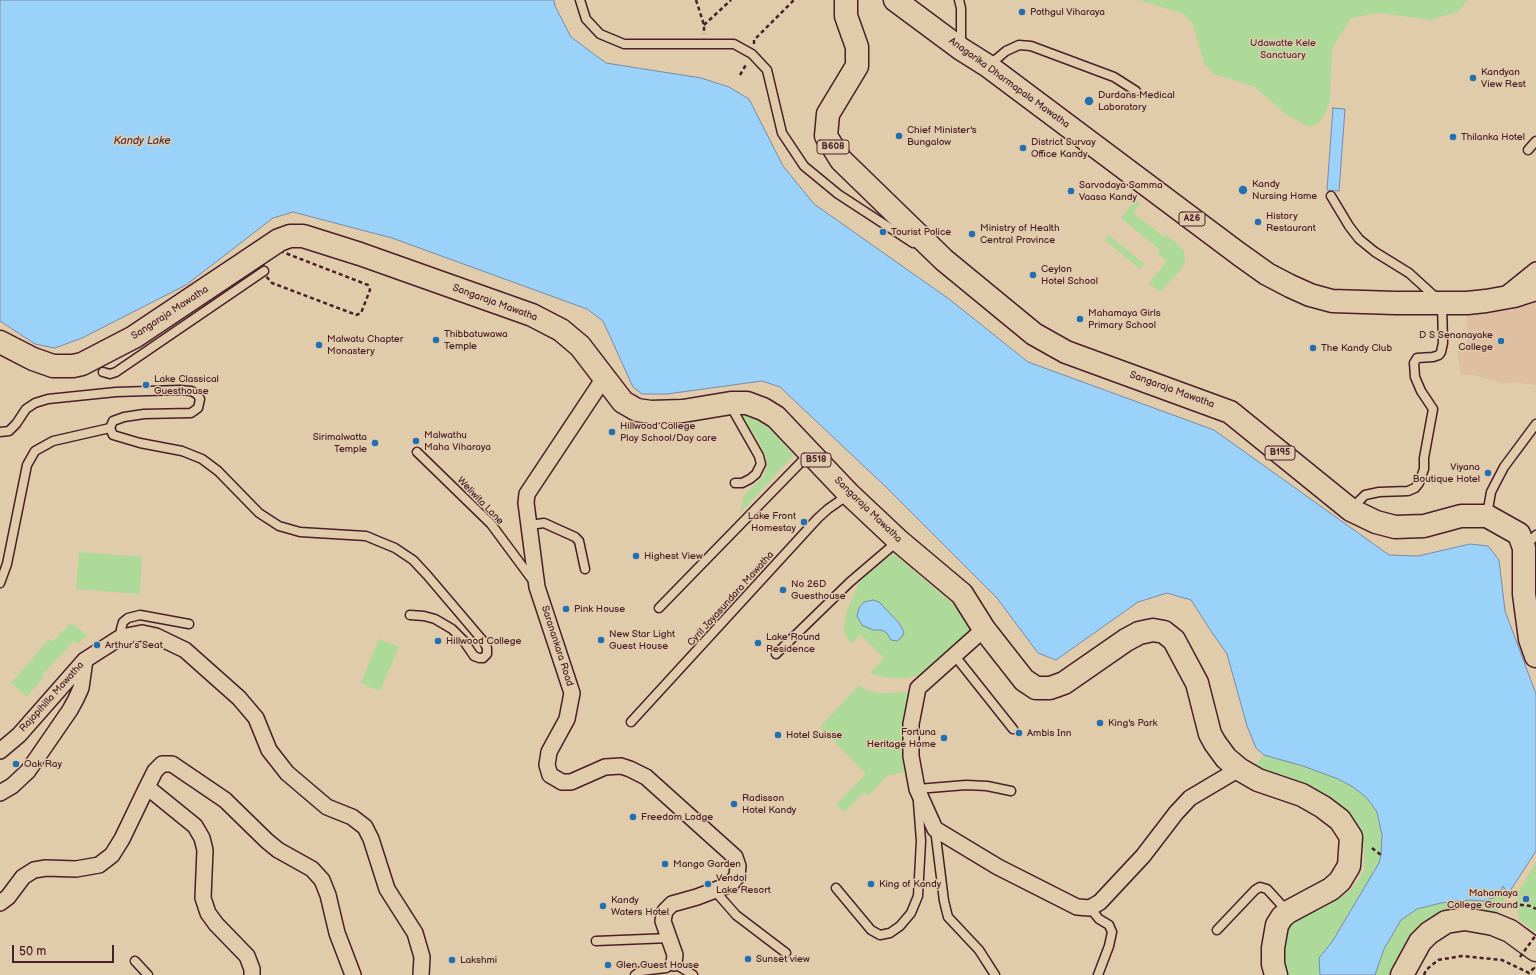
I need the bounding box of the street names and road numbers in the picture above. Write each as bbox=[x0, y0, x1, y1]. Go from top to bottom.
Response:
street label: Anagarika Dharmapala Mawatha bbox=[946, 35, 1072, 131]
road number: B608 bbox=[817, 140, 849, 154]
road number: A26 bbox=[1179, 212, 1205, 226]
street label: Sangaraja Mawatha bbox=[451, 282, 539, 324]
street label: Sangaraja Mawatha bbox=[129, 284, 211, 342]
street label: Sangaraja Mawatha bbox=[1128, 369, 1216, 411]
road number: B195 bbox=[1265, 446, 1295, 460]
road number: B518 bbox=[801, 453, 831, 467]
street label: Weliwita Lane bbox=[454, 475, 506, 527]
street label: Sangaraja Mawatha bbox=[832, 475, 904, 545]
street label: Cyril Jayasundara Mawatha bbox=[685, 549, 777, 649]
street label: Saranankara Road bbox=[538, 604, 576, 688]
street label: Rajapihilla Mawatha bbox=[17, 659, 87, 735]

